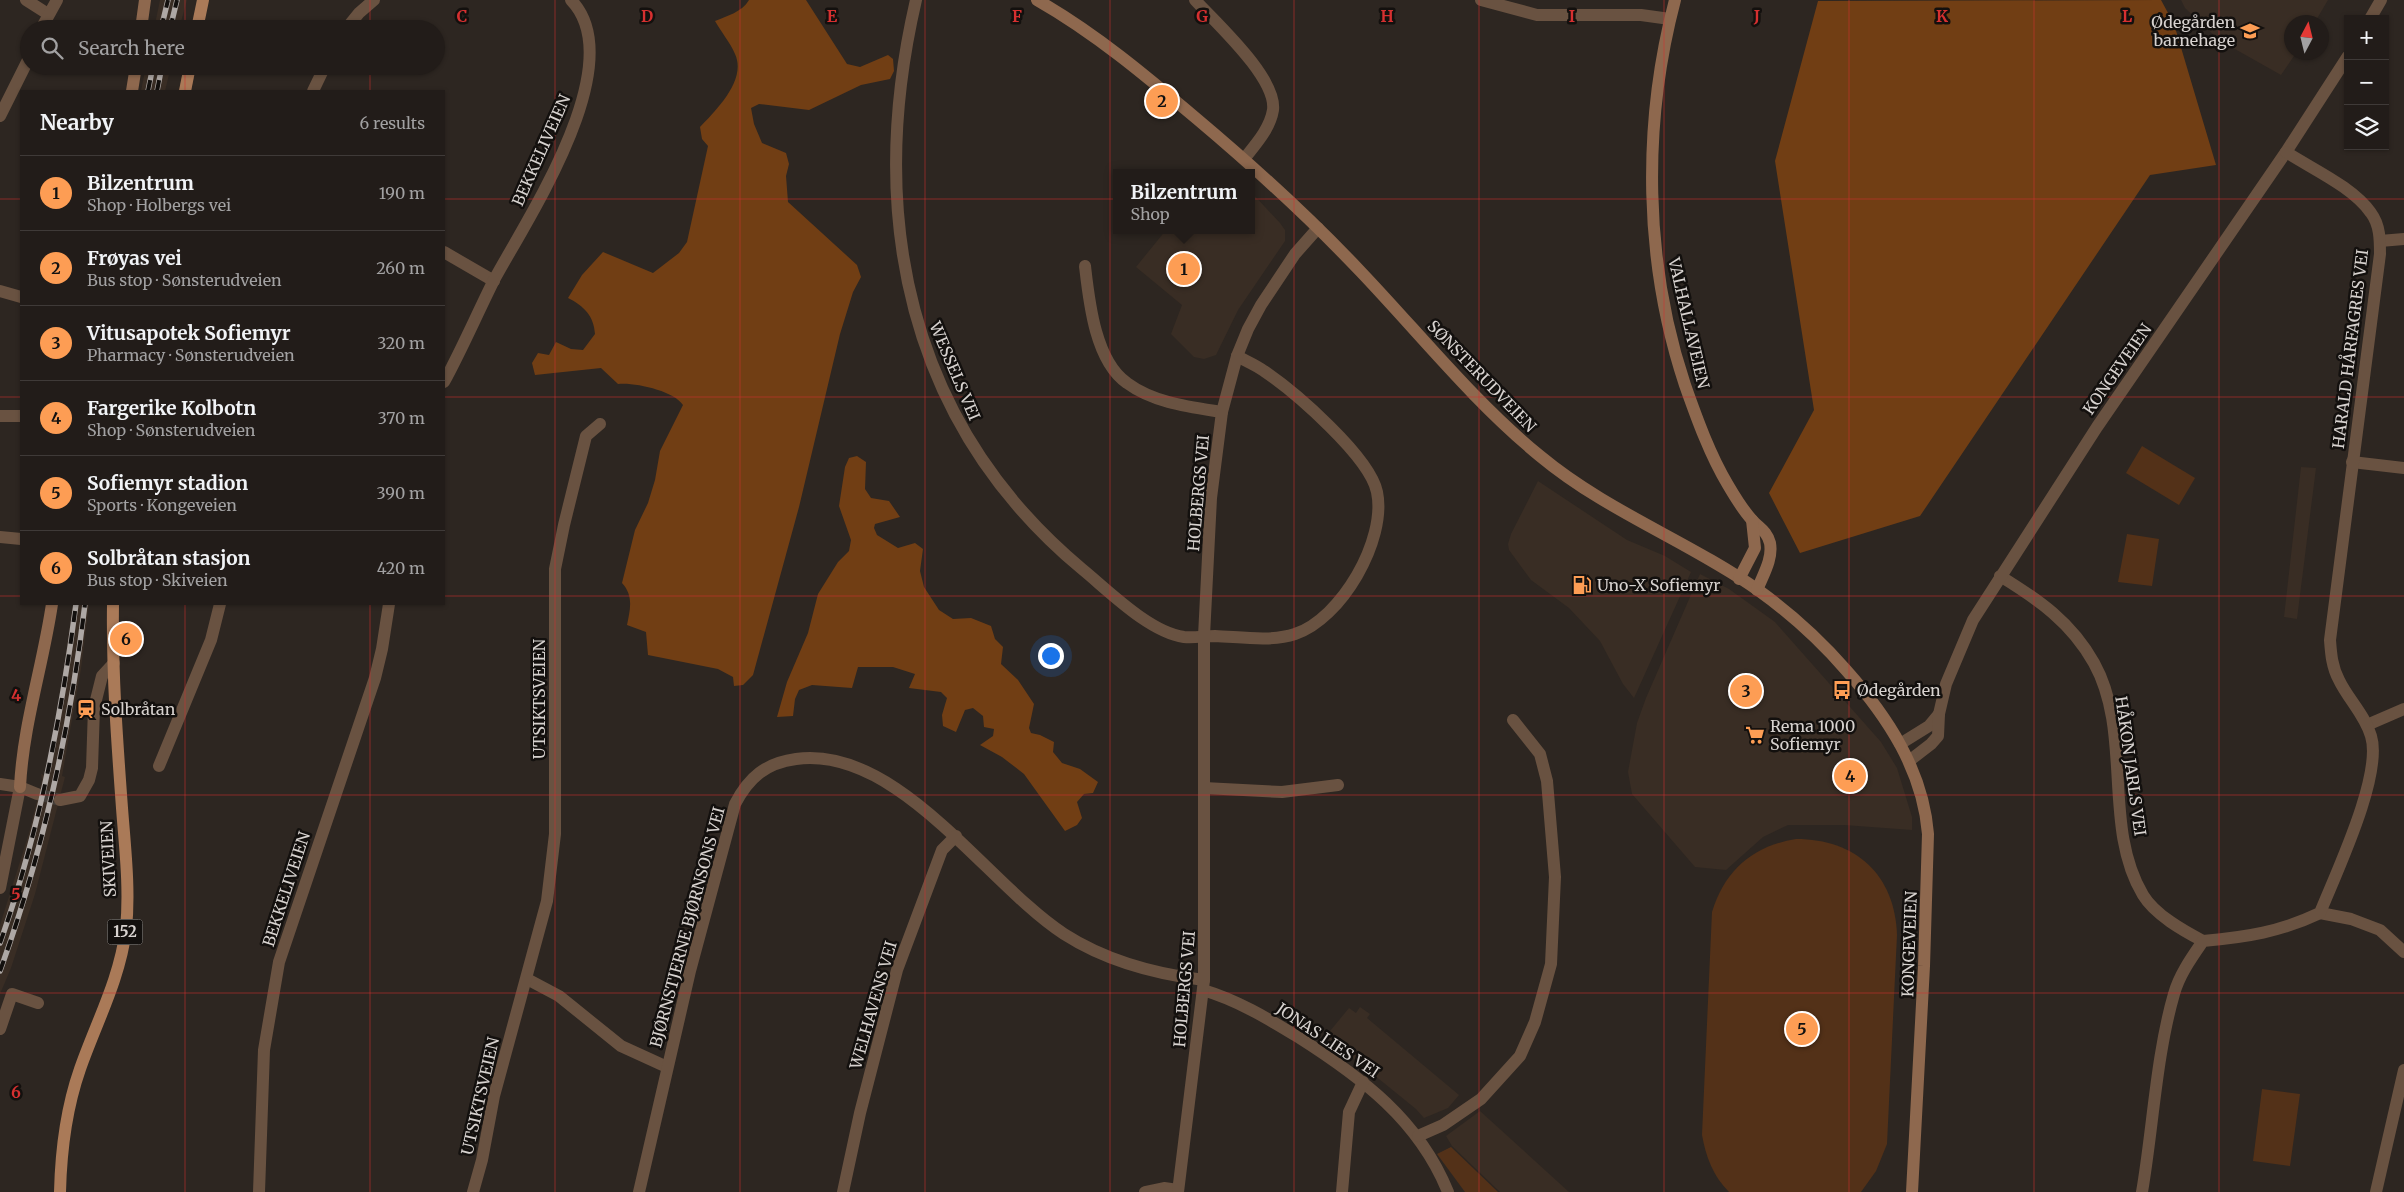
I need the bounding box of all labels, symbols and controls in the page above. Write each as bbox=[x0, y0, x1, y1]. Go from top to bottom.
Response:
text: C bbox=[457, 6, 467, 26]
text: D bbox=[641, 6, 653, 26]
text: E bbox=[827, 6, 838, 26]
text: F bbox=[1012, 6, 1022, 26]
text: G bbox=[1196, 6, 1208, 26]
text: H bbox=[1380, 6, 1394, 26]
text: I bbox=[1569, 6, 1575, 26]
text: J bbox=[1753, 6, 1760, 26]
text: K bbox=[1936, 6, 1948, 26]
text: L bbox=[2122, 6, 2132, 26]
place label: Ødegården barnehage bbox=[2151, 12, 2235, 50]
north arrow bbox=[2284, 15, 2329, 60]
map controls bbox=[2344, 15, 2389, 150]
button: + bbox=[2344, 15, 2389, 60]
search box bbox=[20, 20, 445, 75]
school or university icon: Ødegården barnehage bbox=[2239, 20, 2261, 42]
icon: search bbox=[38, 34, 66, 62]
text: Search here bbox=[78, 36, 185, 60]
button: − bbox=[2344, 60, 2389, 105]
pin: 2 bbox=[1146, 82, 1178, 120]
street label: BEKKELIVEIEN bbox=[507, 91, 575, 209]
button: layers bbox=[2344, 105, 2389, 150]
text: Nearby bbox=[40, 109, 114, 136]
text: 6 results bbox=[360, 113, 425, 133]
popup bbox=[1113, 169, 1255, 234]
text: Bilzentrum bbox=[87, 171, 194, 195]
text: Bilzentrum bbox=[1131, 180, 1237, 204]
text: 1 bbox=[52, 183, 60, 203]
text: 190 m bbox=[379, 183, 425, 203]
text: Shop · Holbergs vei bbox=[87, 195, 231, 215]
text: Shop bbox=[1131, 204, 1170, 224]
text: Frøyas vei bbox=[87, 246, 182, 270]
street label: HARALD HÅRFAGRES VEI bbox=[2327, 248, 2372, 450]
pin: 1 bbox=[1168, 250, 1200, 288]
street label: VALHALLAVEIEN bbox=[1664, 255, 1714, 391]
text: 2 bbox=[51, 258, 61, 278]
text: 260 m bbox=[376, 258, 425, 278]
text: Bus stop · Sønsterudveien bbox=[87, 270, 282, 290]
street label: SØNSTERUDVEIEN bbox=[1423, 316, 1541, 437]
street label: WESSELS VEI bbox=[925, 318, 985, 423]
street label: KONGEVEIEN bbox=[2078, 319, 2156, 418]
text: Vitusapotek Sofiemyr bbox=[87, 321, 291, 345]
text: 3 bbox=[51, 333, 61, 353]
text: 320 m bbox=[377, 333, 425, 353]
text: Pharmacy · Sønsterudveien bbox=[87, 345, 295, 365]
text: Fargerike Kolbotn bbox=[87, 396, 256, 420]
text: 4 bbox=[51, 408, 61, 428]
text: 370 m bbox=[378, 408, 425, 428]
text: Shop · Sønsterudveien bbox=[87, 420, 255, 440]
street label: HOLBERGS VEI bbox=[1183, 434, 1213, 552]
text: Sofiemyr stadion bbox=[87, 471, 248, 495]
text: 5 bbox=[51, 483, 61, 503]
text: 390 m bbox=[377, 483, 425, 503]
text: Sports · Kongeveien bbox=[87, 495, 237, 515]
text: Solbråtan stasjon bbox=[87, 546, 251, 570]
text: 6 bbox=[51, 558, 61, 578]
text: 420 m bbox=[377, 558, 425, 578]
text: Bus stop · Skiveien bbox=[87, 570, 228, 590]
fuel station icon: Uno-X Sofiemyr bbox=[1571, 574, 1593, 596]
place label: Uno-X Sofiemyr bbox=[1597, 575, 1720, 595]
pin: 6 bbox=[110, 620, 142, 658]
street label: UTSIKTSVEIEN bbox=[529, 638, 549, 759]
your location bbox=[1038, 643, 1064, 669]
pin: 3 bbox=[1730, 672, 1762, 710]
bus stop icon: Ødegården bbox=[1831, 679, 1853, 701]
place label: Ødegården bbox=[1857, 680, 1941, 700]
text: 4 bbox=[11, 685, 21, 705]
street label: HÅKON JARLS VEI bbox=[2111, 695, 2152, 837]
station icon: Solbråtan bbox=[75, 698, 97, 720]
place label: Solbråtan bbox=[101, 699, 176, 719]
place label: Rema 1000 Sofiemyr bbox=[1770, 716, 1855, 754]
supermarket icon: Rema 1000 Sofiemyr bbox=[1744, 724, 1766, 746]
pin: 4 bbox=[1834, 757, 1866, 795]
street label: BJØRNSTJERNE BJØRNSONS VEI bbox=[645, 805, 729, 1049]
street label: SKIVEIEN bbox=[96, 820, 120, 898]
street label: BEKKELIVEIEN bbox=[258, 828, 314, 949]
text: 5 bbox=[11, 884, 21, 904]
street label: KONGEVEIEN bbox=[1897, 890, 1921, 997]
road number: 152 bbox=[108, 920, 142, 944]
street label: HOLBERGS VEI bbox=[1169, 930, 1199, 1048]
street label: WELHAVENS VEI bbox=[845, 939, 901, 1072]
street label: JONAS LIES VEI bbox=[1272, 998, 1383, 1082]
pin: 5 bbox=[1786, 1010, 1818, 1048]
street label: UTSIKTSVEIEN bbox=[457, 1035, 503, 1157]
text: 6 bbox=[11, 1082, 21, 1102]

